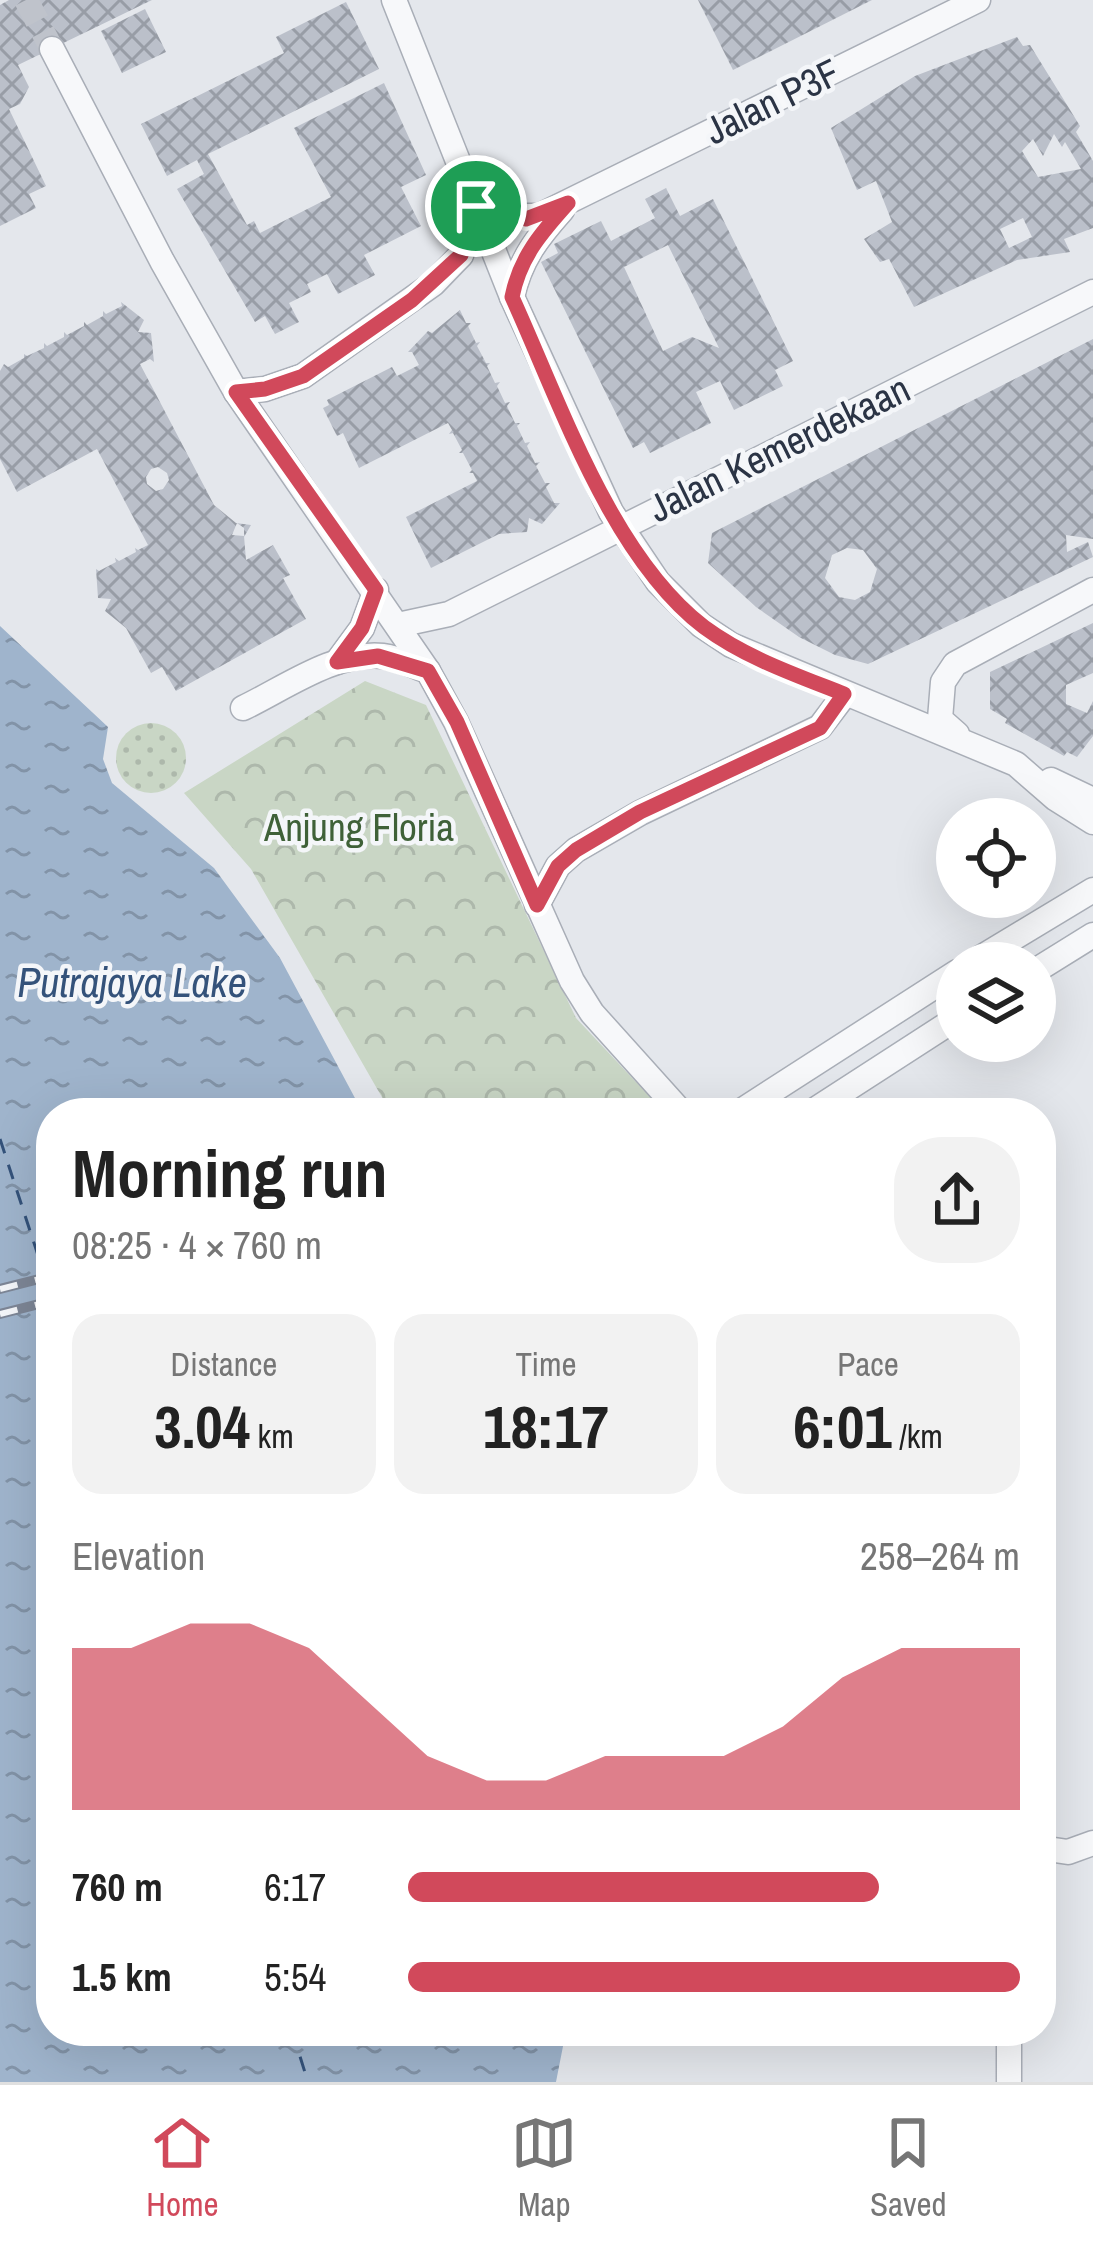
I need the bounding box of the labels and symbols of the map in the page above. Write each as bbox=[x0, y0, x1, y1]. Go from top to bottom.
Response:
street label: Jalan P3F bbox=[696, 46, 848, 156]
pin bbox=[425, 155, 527, 257]
street label: Jalan Kemerdekaan bbox=[640, 362, 918, 534]
park label: Anjung Floria bbox=[263, 801, 454, 853]
water label: Putrajaya Lake bbox=[17, 954, 247, 1010]

